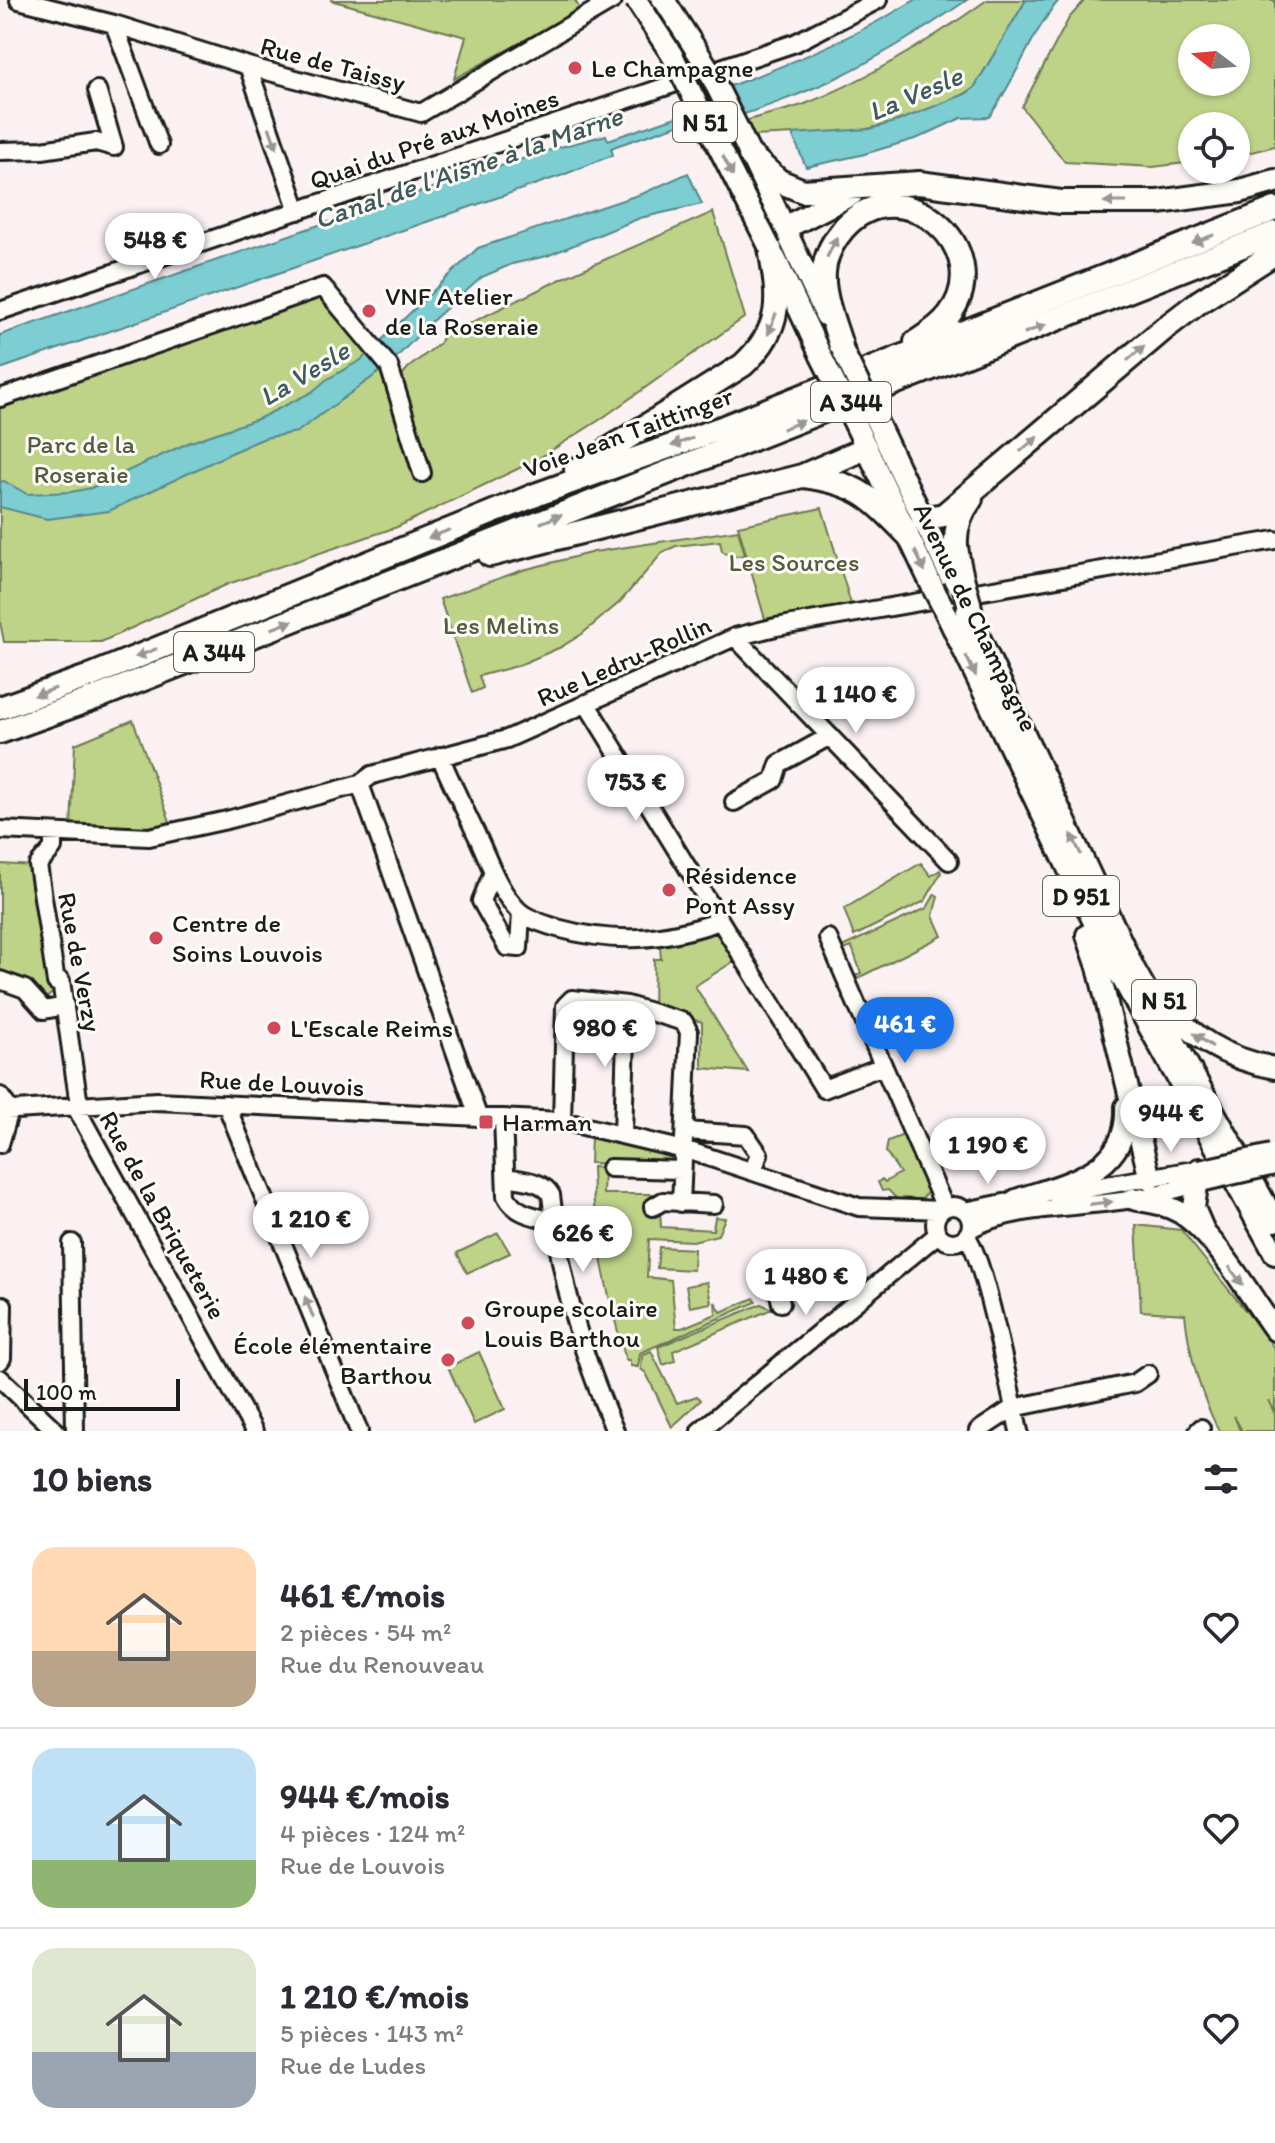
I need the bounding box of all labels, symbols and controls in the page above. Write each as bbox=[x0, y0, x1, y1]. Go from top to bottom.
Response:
north arrow bbox=[1178, 24, 1250, 96]
map controls bbox=[1178, 24, 1250, 184]
street label: Rue de Taissy bbox=[257, 29, 409, 99]
place label: Le Champagne bbox=[591, 52, 754, 84]
water label: La Vesle bbox=[863, 57, 968, 128]
marker: Le Champagne bbox=[566, 59, 584, 77]
street label: Quai du Pré aux Moines bbox=[305, 81, 563, 197]
water label: Canal de l'Aisne à la Marne bbox=[309, 98, 628, 236]
road number: N 51 bbox=[673, 102, 737, 142]
button: locate bbox=[1178, 112, 1250, 184]
one-way arrow bbox=[267, 127, 279, 151]
one-way arrow bbox=[721, 154, 734, 177]
one-way arrow bbox=[1102, 196, 1127, 208]
pin: 548 € bbox=[99, 213, 211, 281]
text: 548 € bbox=[123, 223, 187, 255]
one-way arrow bbox=[1191, 233, 1215, 246]
one-way arrow bbox=[825, 235, 839, 258]
place label: VNF Atelier de la Roseraie bbox=[385, 280, 539, 342]
marker: VNF Atelier de la Roseraie bbox=[360, 302, 378, 320]
one-way arrow bbox=[765, 312, 778, 336]
one-way arrow bbox=[1023, 323, 1047, 336]
water label: La Vesle bbox=[253, 332, 356, 413]
one-way arrow bbox=[1126, 345, 1146, 362]
street label: Voie Jean Taittinger bbox=[519, 379, 738, 485]
road number: A 344 bbox=[811, 382, 891, 422]
one-way arrow bbox=[781, 418, 805, 431]
park label: Parc de la Roseraie bbox=[27, 428, 136, 490]
one-way arrow bbox=[670, 436, 694, 449]
one-way arrow bbox=[1019, 436, 1039, 453]
street label: Avenue de Champagne bbox=[907, 497, 1045, 737]
one-way arrow bbox=[539, 513, 563, 526]
one-way arrow bbox=[427, 528, 451, 541]
park label: Les Sources bbox=[728, 546, 860, 578]
one-way arrow bbox=[913, 549, 927, 572]
street label: Rue Ledru-Rollin bbox=[532, 608, 716, 714]
park label: Les Melins bbox=[443, 609, 559, 641]
one-way arrow bbox=[270, 618, 294, 631]
road number: A 344 bbox=[174, 632, 254, 672]
one-way arrow bbox=[134, 647, 158, 660]
one-way arrow bbox=[964, 654, 978, 678]
pin: 1 140 € bbox=[782, 667, 930, 735]
text: 1 140 € bbox=[815, 677, 897, 709]
one-way arrow bbox=[33, 686, 57, 698]
pin: 753 € bbox=[580, 755, 692, 823]
text: 753 € bbox=[605, 765, 667, 797]
one-way arrow bbox=[1069, 832, 1083, 855]
place label: Résidence Pont Assy bbox=[685, 859, 797, 921]
road number: D 951 bbox=[1043, 876, 1119, 916]
marker: Résidence Pont Assy bbox=[660, 881, 678, 899]
street label: Rue de Verzy bbox=[51, 889, 109, 1035]
place label: Centre de Soins Louvois bbox=[172, 907, 323, 969]
marker: Centre de Soins Louvois bbox=[147, 929, 165, 947]
road number: N 51 bbox=[1132, 980, 1196, 1020]
pin: 461 € bbox=[849, 997, 961, 1065]
pin: 980 € bbox=[549, 1001, 661, 1069]
text: 461 € bbox=[874, 1007, 936, 1039]
text: 980 € bbox=[573, 1011, 637, 1043]
place label: L'Escale Reims bbox=[290, 1012, 453, 1044]
marker: L'Escale Reims bbox=[265, 1019, 283, 1037]
one-way arrow bbox=[1193, 1033, 1214, 1048]
street label: Rue de Louvois bbox=[199, 1063, 365, 1103]
pin: 944 € bbox=[1115, 1086, 1227, 1154]
text: 944 € bbox=[1138, 1096, 1204, 1128]
street label: Rue de la Briqueterie bbox=[92, 1105, 234, 1325]
place label: Harman bbox=[502, 1106, 593, 1138]
marker: Harman bbox=[477, 1113, 495, 1131]
pin: 1 190 € bbox=[914, 1118, 1062, 1186]
text: 1 190 € bbox=[948, 1128, 1028, 1160]
pin: 1 210 € bbox=[237, 1192, 385, 1260]
one-way arrow bbox=[1089, 1197, 1114, 1210]
text: 1 210 € bbox=[271, 1202, 351, 1234]
pin: 626 € bbox=[527, 1206, 639, 1274]
text: 626 € bbox=[552, 1216, 614, 1248]
pin: 1 480 € bbox=[732, 1249, 880, 1317]
text: 1 480 € bbox=[764, 1259, 848, 1291]
one-way arrow bbox=[1227, 1265, 1243, 1286]
place label: Groupe scolaire Louis Barthou bbox=[484, 1292, 658, 1354]
one-way arrow bbox=[302, 1295, 315, 1319]
marker: Groupe scolaire Louis Barthou bbox=[459, 1314, 477, 1332]
place label: École élémentaire Barthou bbox=[233, 1329, 432, 1391]
marker: École élémentaire Barthou bbox=[439, 1351, 457, 1369]
scale bar bbox=[24, 1375, 180, 1411]
text: 100 m bbox=[36, 1379, 97, 1406]
icon: filters bbox=[1199, 1457, 1243, 1501]
text: 10 biens bbox=[32, 1459, 152, 1500]
text: 461 €/mois bbox=[280, 1575, 445, 1616]
icon: home bbox=[96, 1579, 192, 1675]
icon: heart bbox=[1199, 1605, 1243, 1649]
text: 2 pièces · 54 m² bbox=[280, 1616, 451, 1648]
text: Rue du Renouveau bbox=[280, 1648, 484, 1680]
text: 944 €/mois bbox=[280, 1776, 450, 1817]
icon: home bbox=[96, 1780, 192, 1876]
icon: heart bbox=[1199, 1806, 1243, 1850]
text: 4 pièces · 124 m² bbox=[280, 1817, 465, 1849]
text: Rue de Louvois bbox=[280, 1849, 445, 1881]
text: 1 210 €/mois bbox=[280, 1976, 469, 2017]
icon: home bbox=[96, 1980, 192, 2076]
icon: heart bbox=[1199, 2006, 1243, 2050]
text: 5 pièces · 143 m² bbox=[280, 2017, 464, 2049]
text: Rue de Ludes bbox=[280, 2049, 426, 2081]

